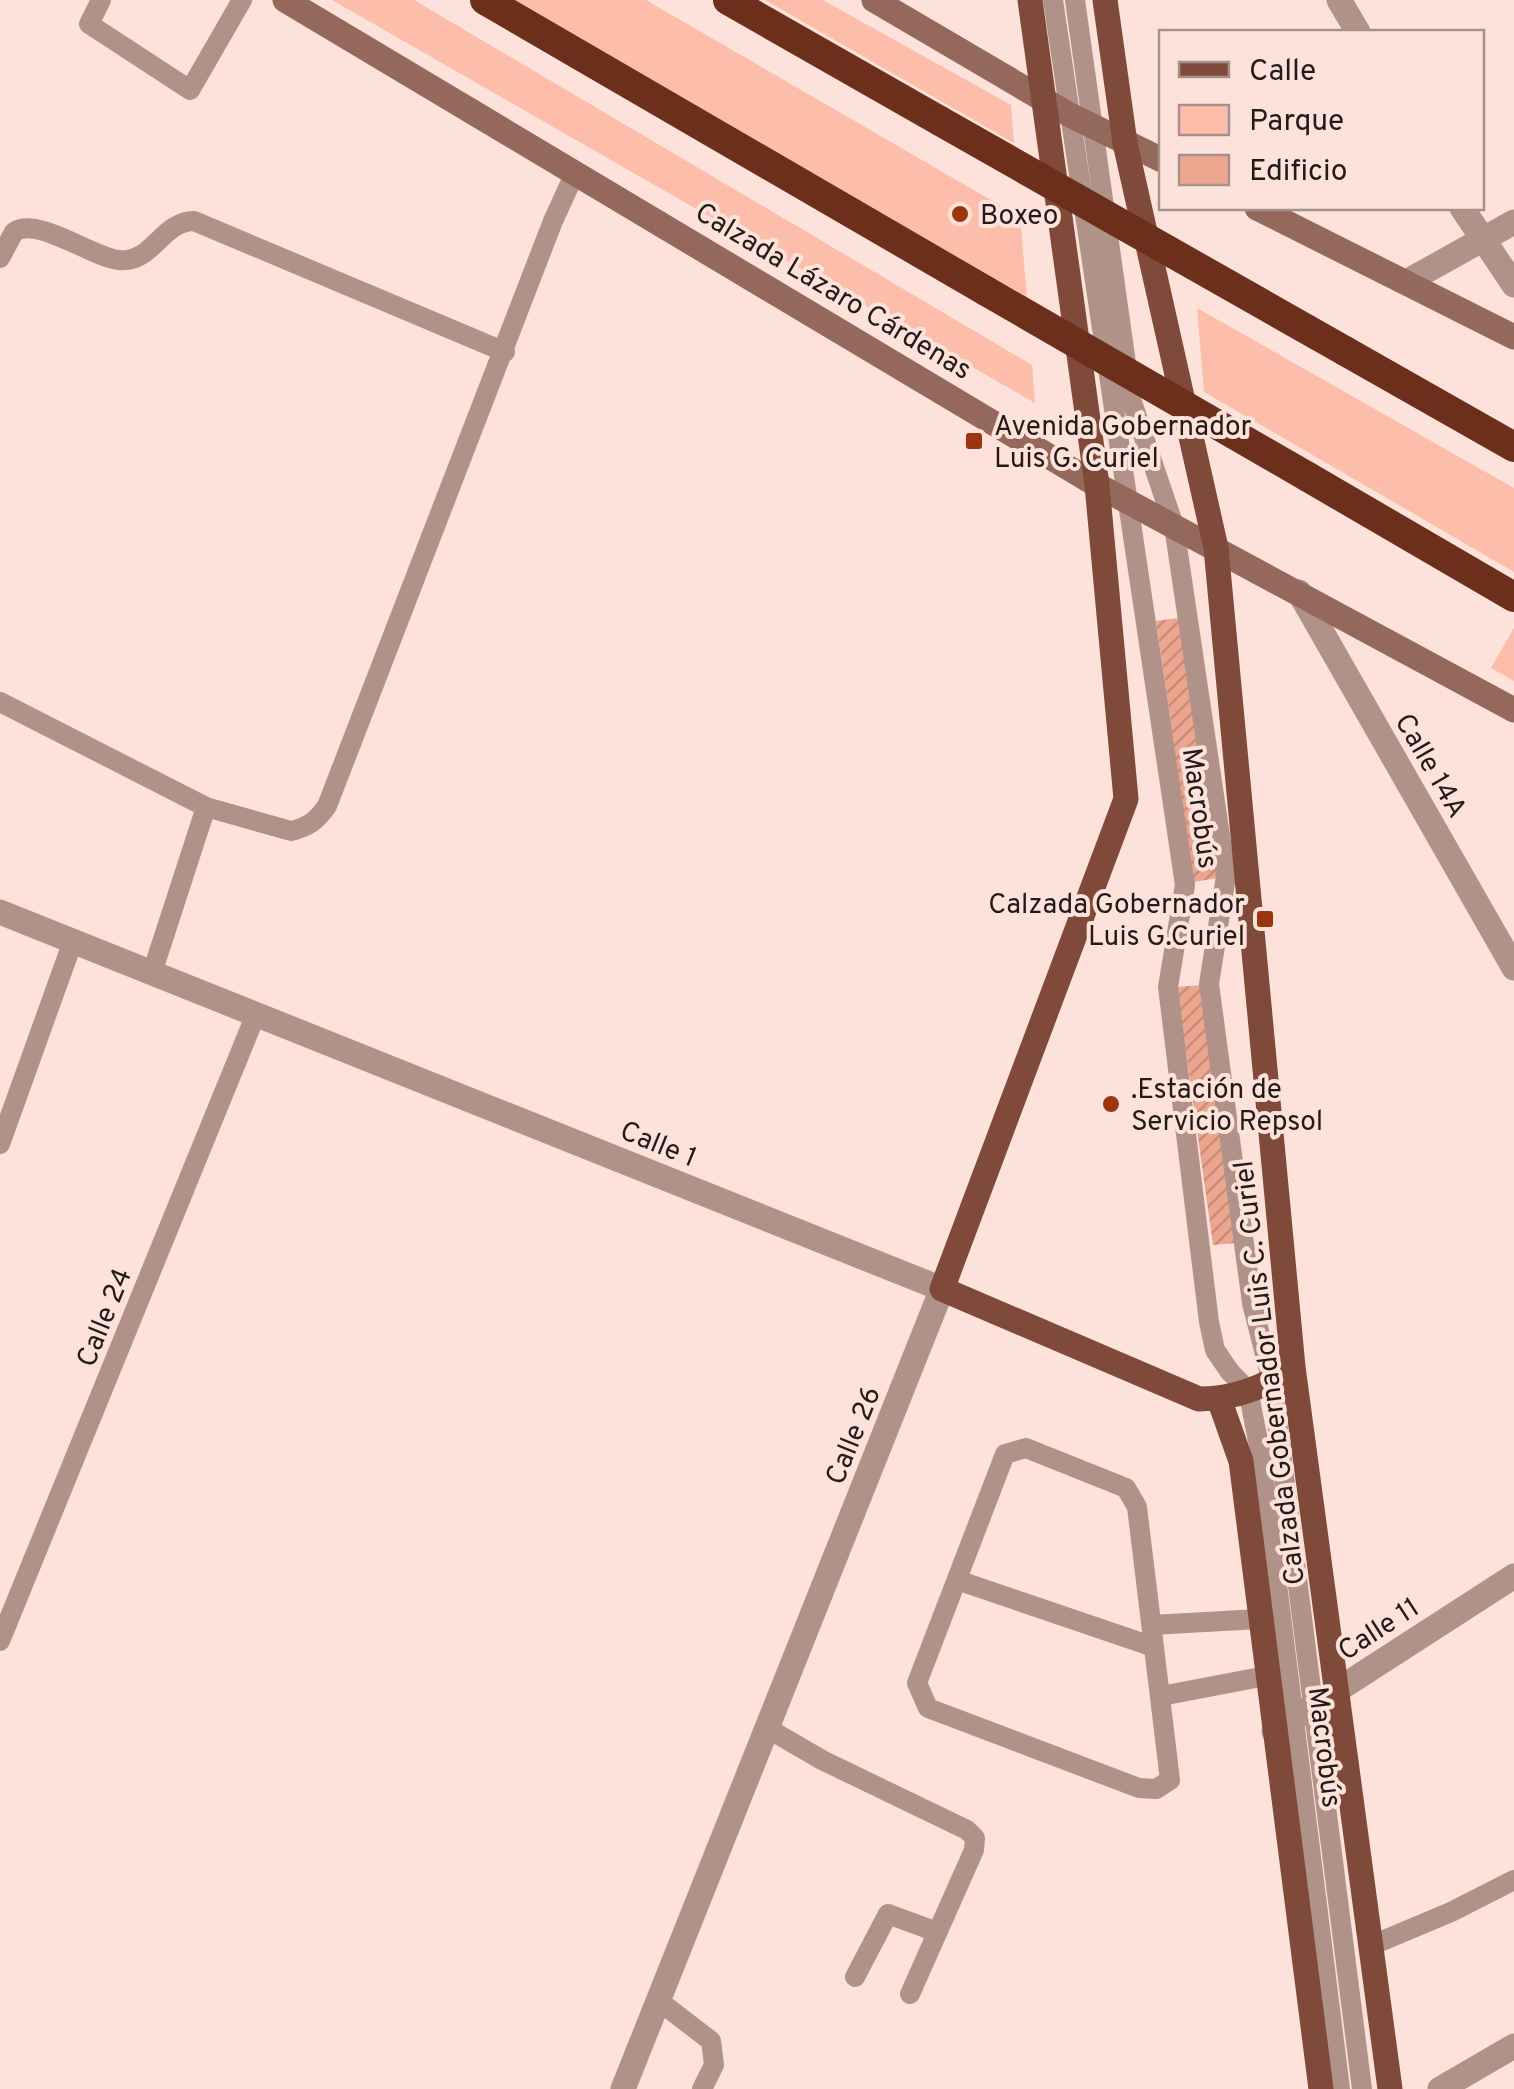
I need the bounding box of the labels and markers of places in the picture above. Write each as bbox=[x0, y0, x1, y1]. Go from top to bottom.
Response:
place label: Boxeo bbox=[980, 199, 1058, 235]
marker: Boxeo bbox=[949, 203, 971, 225]
place label: Avenida Gobernador Luis G. Curiel bbox=[994, 410, 1252, 478]
marker: Avenida Gobernador Luis G. Curiel bbox=[963, 430, 985, 452]
place label: Calzada Gobernador Luis G.Curiel bbox=[988, 888, 1245, 956]
marker: Calzada Gobernador Luis G.Curiel bbox=[1254, 908, 1276, 930]
place label: .Estación de Servicio Repsol bbox=[1131, 1073, 1323, 1141]
marker: .Estación de Servicio Repsol bbox=[1100, 1093, 1122, 1115]

